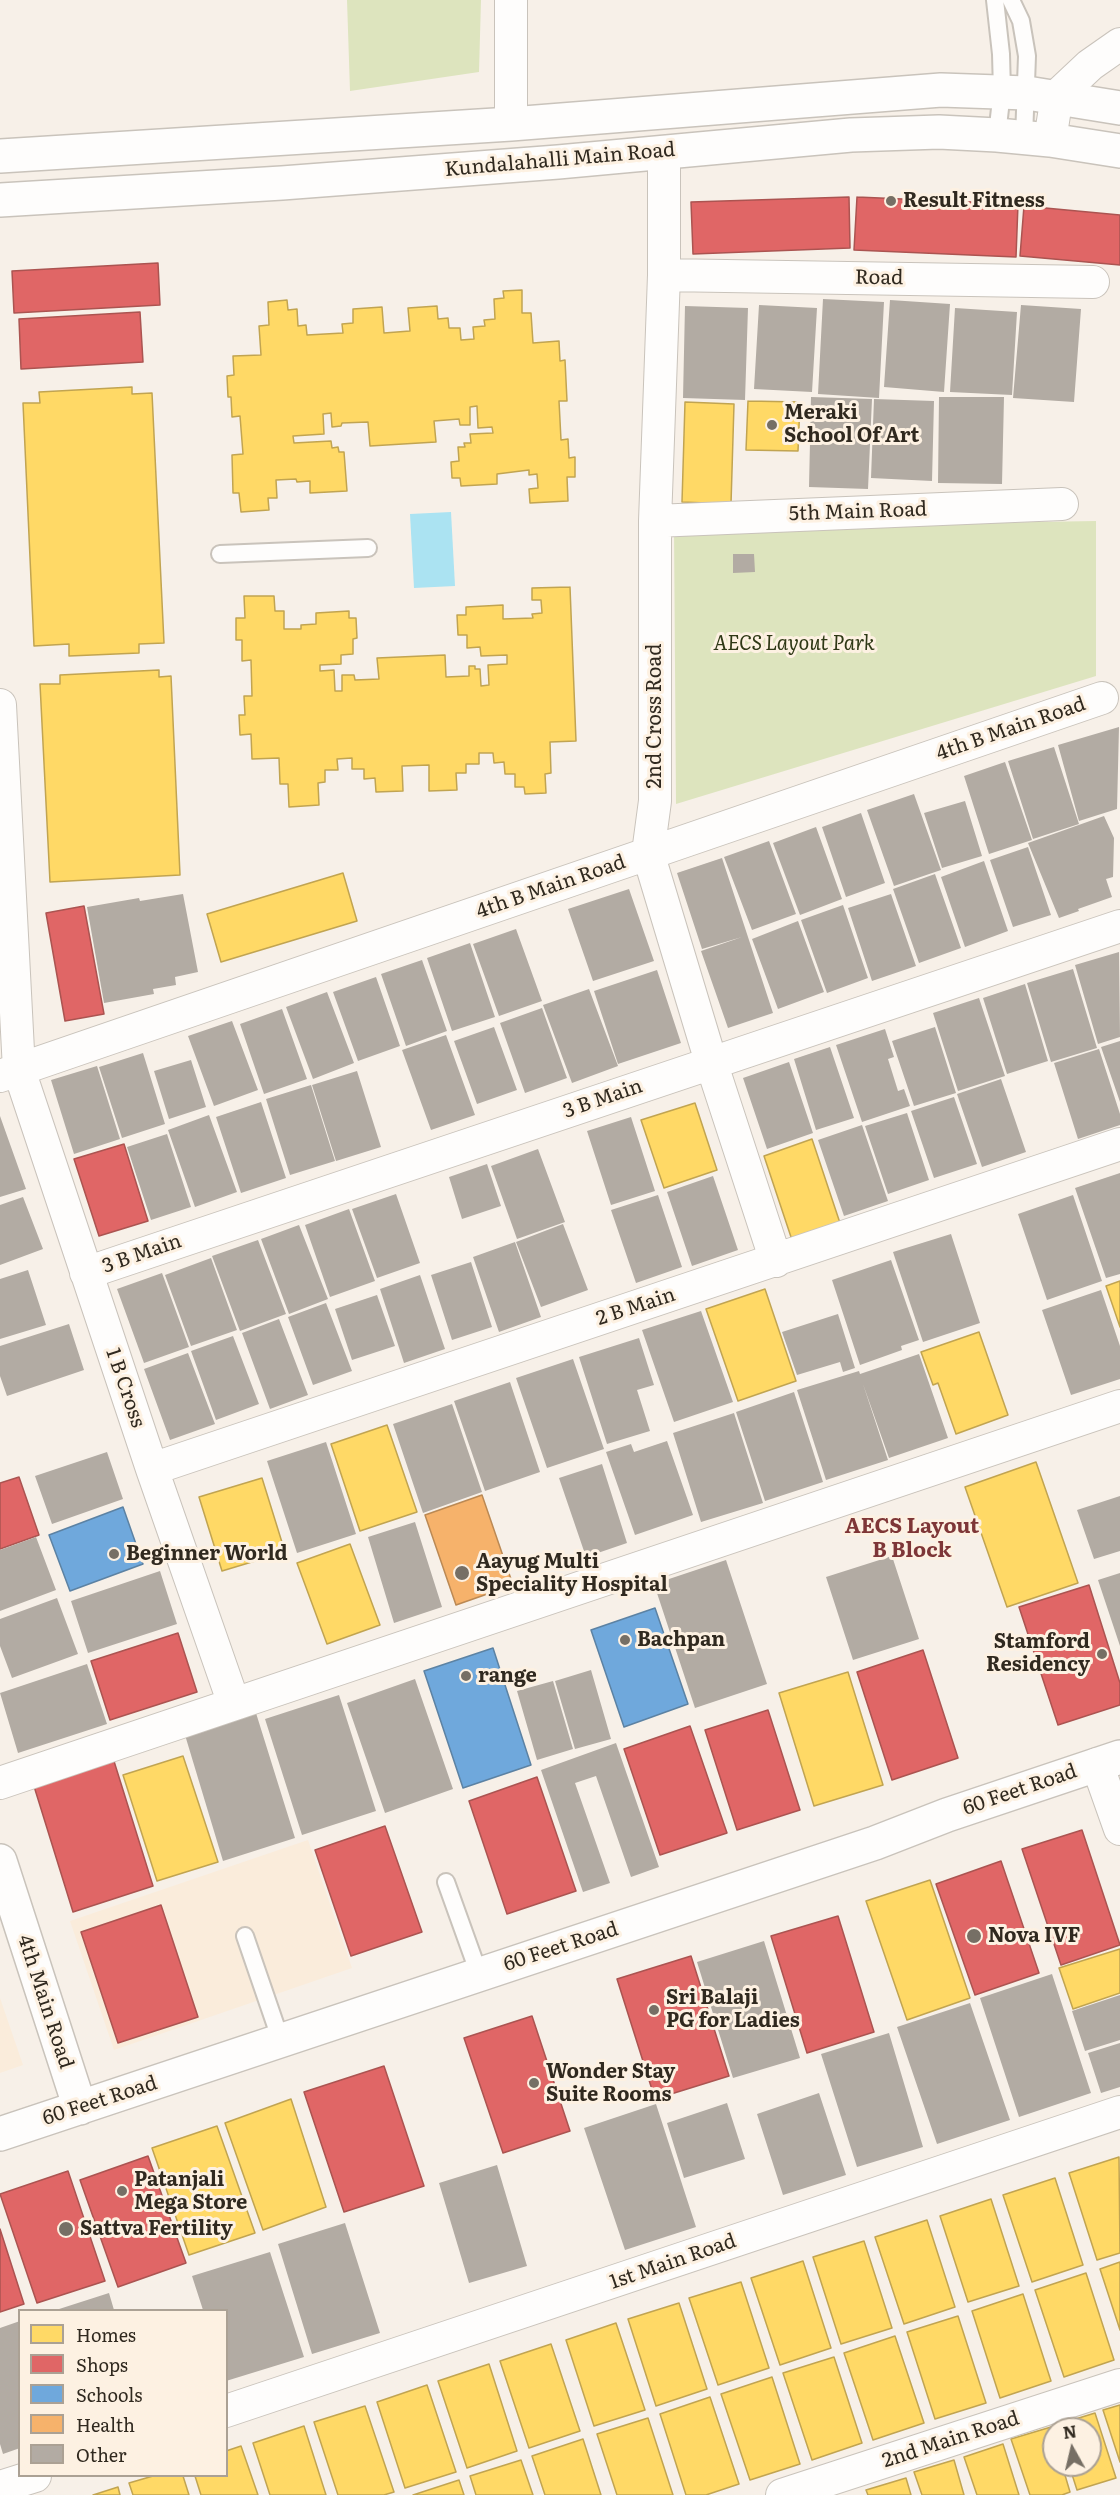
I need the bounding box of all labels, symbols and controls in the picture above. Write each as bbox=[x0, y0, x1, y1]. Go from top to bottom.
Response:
street label: Kundalahalli Main Road bbox=[444, 138, 676, 182]
place label: Result Fitness bbox=[903, 189, 1045, 213]
marker: Result Fitness bbox=[884, 194, 898, 208]
street label: Road bbox=[855, 266, 903, 290]
place label: Meraki School Of Art bbox=[784, 401, 919, 448]
marker: Meraki School Of Art bbox=[765, 418, 779, 432]
street label: 5th Main Road bbox=[788, 498, 928, 526]
park label: AECS Layout Park bbox=[713, 632, 875, 656]
street label: 2nd Cross Road bbox=[643, 644, 667, 788]
street label: 4th B Main Road bbox=[933, 692, 1089, 766]
street label: 4th B Main Road bbox=[473, 850, 629, 924]
street label: 3 B Main bbox=[560, 1074, 646, 1124]
street label: 3 B Main bbox=[99, 1229, 185, 1279]
street label: 2 B Main bbox=[593, 1283, 679, 1331]
street label: 1 B Cross bbox=[100, 1345, 150, 1431]
district label: AECS Layout B Block bbox=[845, 1514, 979, 1564]
place label: Beginner World bbox=[126, 1542, 288, 1566]
marker: Beginner World bbox=[107, 1547, 121, 1561]
place label: Aayug Multi Speciality Hospital bbox=[476, 1550, 668, 1597]
marker: Aayug Multi Speciality Hospital bbox=[453, 1564, 471, 1582]
place label: Bachpan bbox=[637, 1628, 725, 1652]
place label: Stamford Residency bbox=[986, 1630, 1090, 1677]
marker: Bachpan bbox=[618, 1633, 632, 1647]
marker: Stamford Residency bbox=[1095, 1647, 1109, 1661]
place label: range bbox=[478, 1664, 537, 1688]
marker: range bbox=[459, 1669, 473, 1683]
street label: 60 Feet Road bbox=[960, 1759, 1080, 1821]
street label: 60 Feet Road bbox=[501, 1917, 621, 1977]
place label: Nova IVF bbox=[988, 1924, 1080, 1948]
marker: Nova IVF bbox=[965, 1927, 983, 1945]
street label: 4th Main Road bbox=[12, 1932, 78, 2072]
place label: Sri Balaji PG for Ladies bbox=[666, 1986, 800, 2033]
marker: Sri Balaji PG for Ladies bbox=[647, 2003, 661, 2017]
place label: Wonder Stay Suite Rooms bbox=[546, 2060, 675, 2107]
street label: 60 Feet Road bbox=[40, 2071, 160, 2131]
marker: Wonder Stay Suite Rooms bbox=[527, 2076, 541, 2090]
place label: Patanjali Mega Store bbox=[134, 2168, 247, 2215]
marker: Patanjali Mega Store bbox=[115, 2184, 129, 2198]
place label: Sattva Fertility bbox=[80, 2217, 233, 2241]
marker: Sattva Fertility bbox=[57, 2220, 75, 2238]
street label: 1st Main Road bbox=[607, 2229, 739, 2295]
legend bbox=[18, 2309, 228, 2477]
text: Homes bbox=[76, 2321, 136, 2348]
text: Shops bbox=[76, 2351, 128, 2378]
text: Schools bbox=[76, 2381, 142, 2408]
street label: 2nd Main Road bbox=[880, 2407, 1022, 2473]
text: Health bbox=[76, 2411, 135, 2438]
north arrow bbox=[1042, 2417, 1102, 2477]
text: N bbox=[1061, 2418, 1078, 2444]
text: Other bbox=[76, 2441, 126, 2468]

